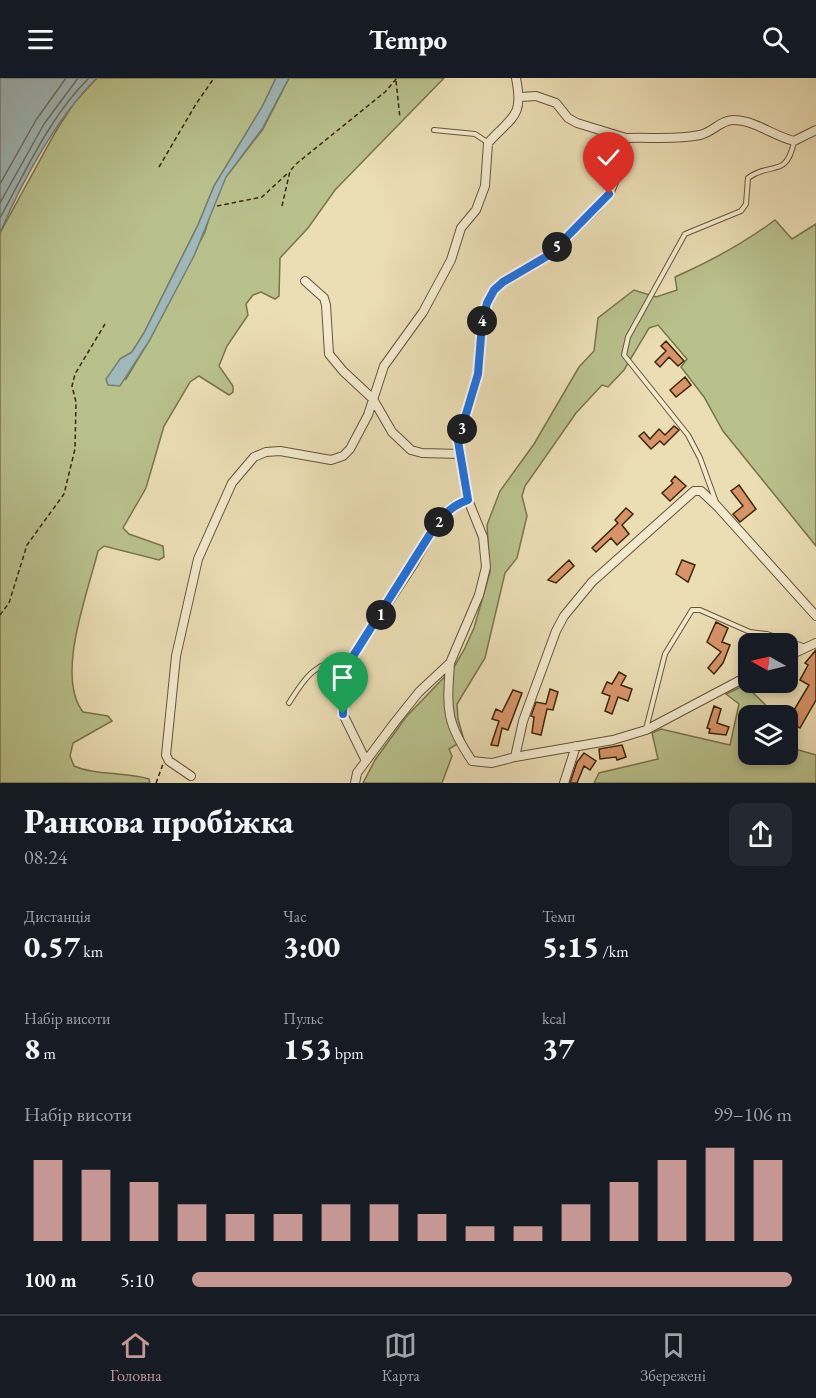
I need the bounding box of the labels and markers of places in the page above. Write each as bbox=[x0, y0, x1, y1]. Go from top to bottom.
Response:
pin bbox=[583, 132, 634, 194]
pin: 5 bbox=[542, 232, 572, 262]
pin: 4 bbox=[467, 306, 497, 336]
pin: 3 bbox=[447, 414, 477, 444]
pin: 2 bbox=[424, 507, 454, 537]
pin: 1 bbox=[366, 600, 396, 630]
pin bbox=[317, 652, 368, 714]

